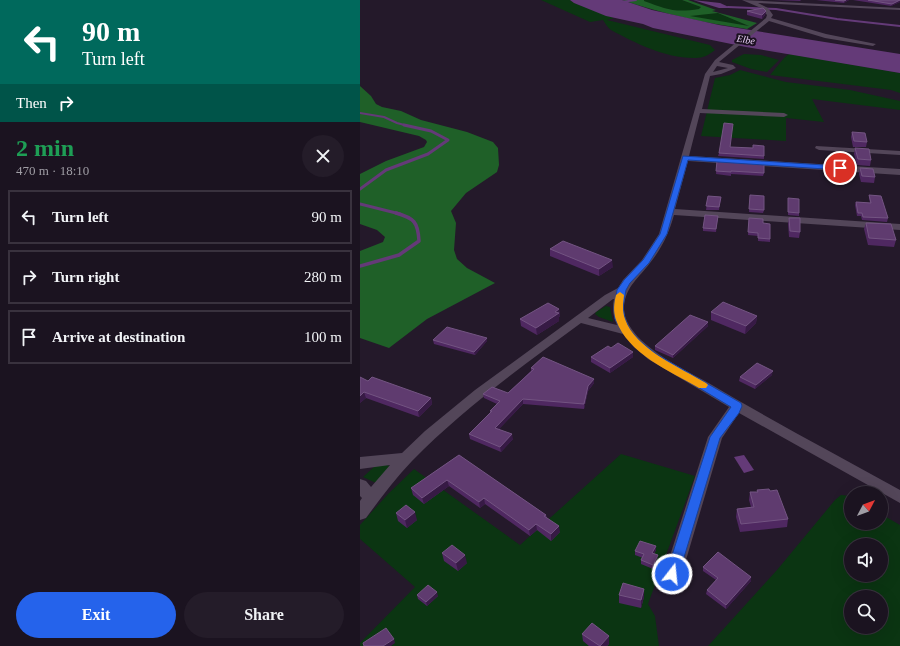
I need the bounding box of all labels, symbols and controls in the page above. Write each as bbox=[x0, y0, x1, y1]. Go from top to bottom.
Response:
icon: left bbox=[16, 16, 68, 68]
text: 90 m bbox=[82, 16, 140, 47]
water label: Elbe bbox=[735, 32, 756, 46]
text: Turn left bbox=[82, 49, 145, 69]
icon: right bbox=[55, 92, 77, 114]
text: Then bbox=[16, 95, 47, 111]
text: 2 min bbox=[16, 135, 74, 161]
button: close bbox=[302, 135, 344, 177]
pin bbox=[823, 151, 857, 185]
icon: arrive bbox=[829, 157, 851, 179]
text: 470 m · 18:10 bbox=[16, 163, 89, 178]
icon: left bbox=[18, 206, 40, 228]
text: Turn left bbox=[52, 209, 109, 225]
text: 90 m bbox=[312, 209, 342, 225]
icon: right bbox=[18, 266, 40, 288]
text: Turn right bbox=[52, 269, 119, 285]
text: 280 m bbox=[304, 269, 342, 285]
icon: arrive bbox=[18, 326, 40, 348]
text: Arrive at destination bbox=[52, 329, 185, 345]
text: 100 m bbox=[304, 329, 342, 345]
north arrow bbox=[844, 486, 888, 530]
map controls bbox=[844, 486, 888, 634]
button: sound bbox=[844, 538, 888, 582]
position arrow bbox=[651, 553, 693, 595]
button: search bbox=[844, 590, 888, 634]
button: Exit bbox=[16, 592, 176, 638]
button: Share bbox=[184, 592, 344, 638]

